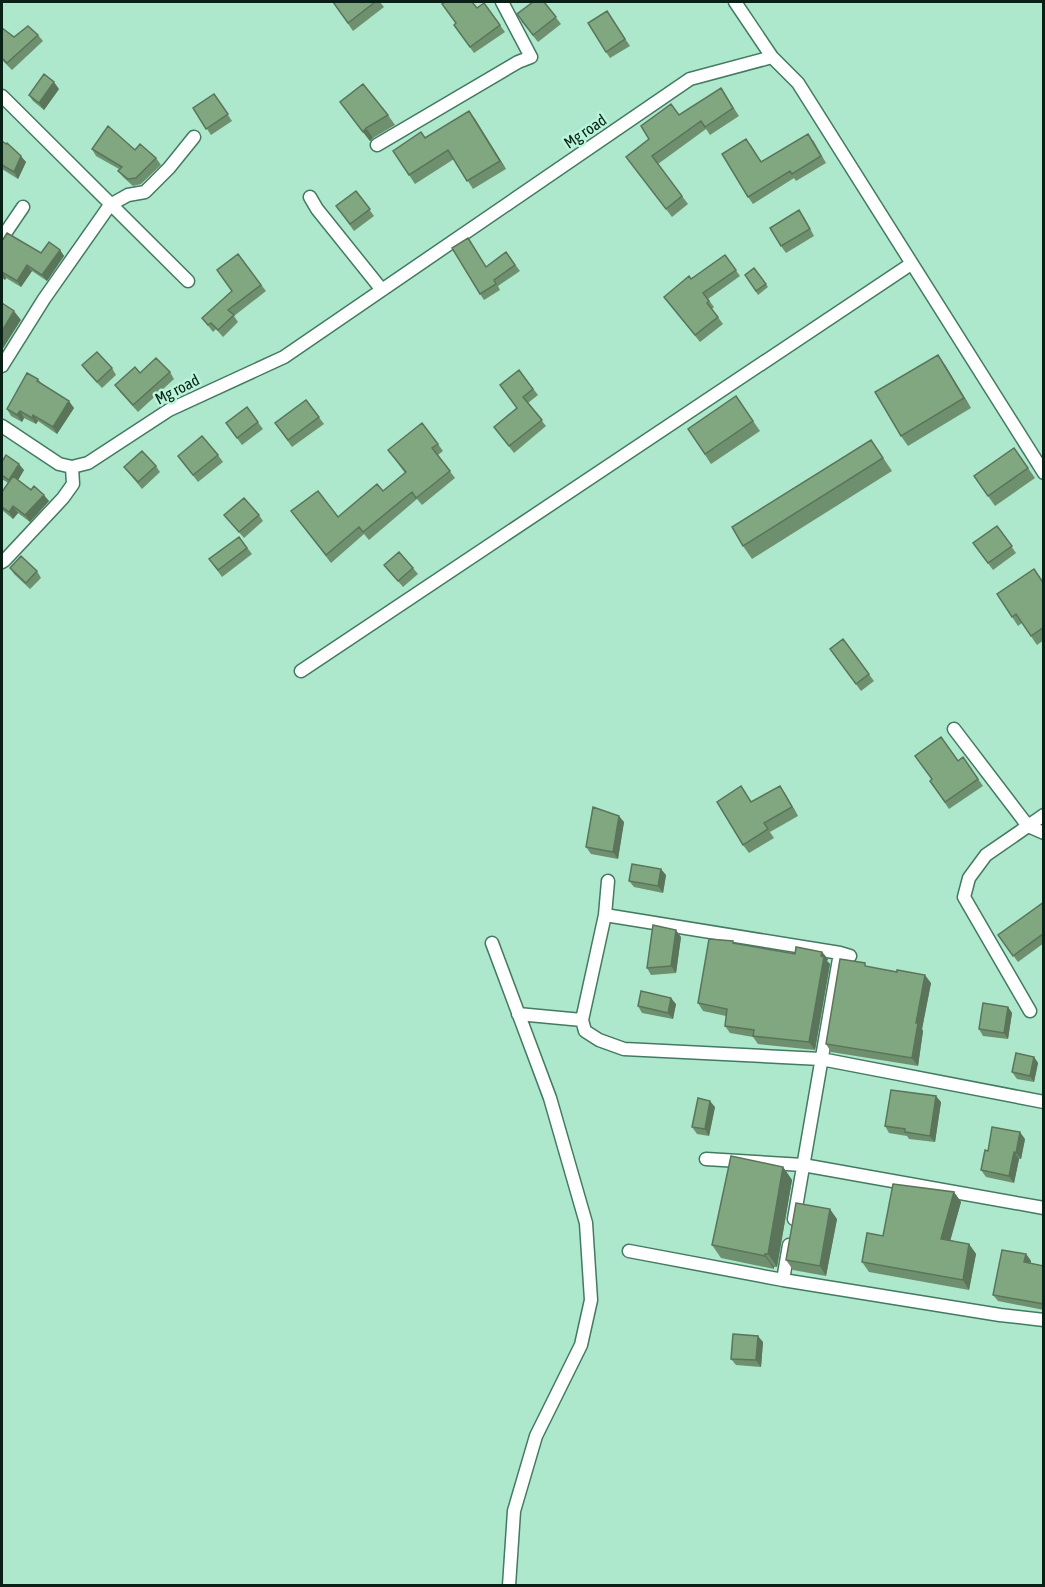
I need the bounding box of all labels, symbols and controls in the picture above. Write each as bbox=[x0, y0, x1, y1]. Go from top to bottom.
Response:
street label: Mg road bbox=[560, 110, 610, 152]
street label: Mg road bbox=[152, 370, 203, 409]

